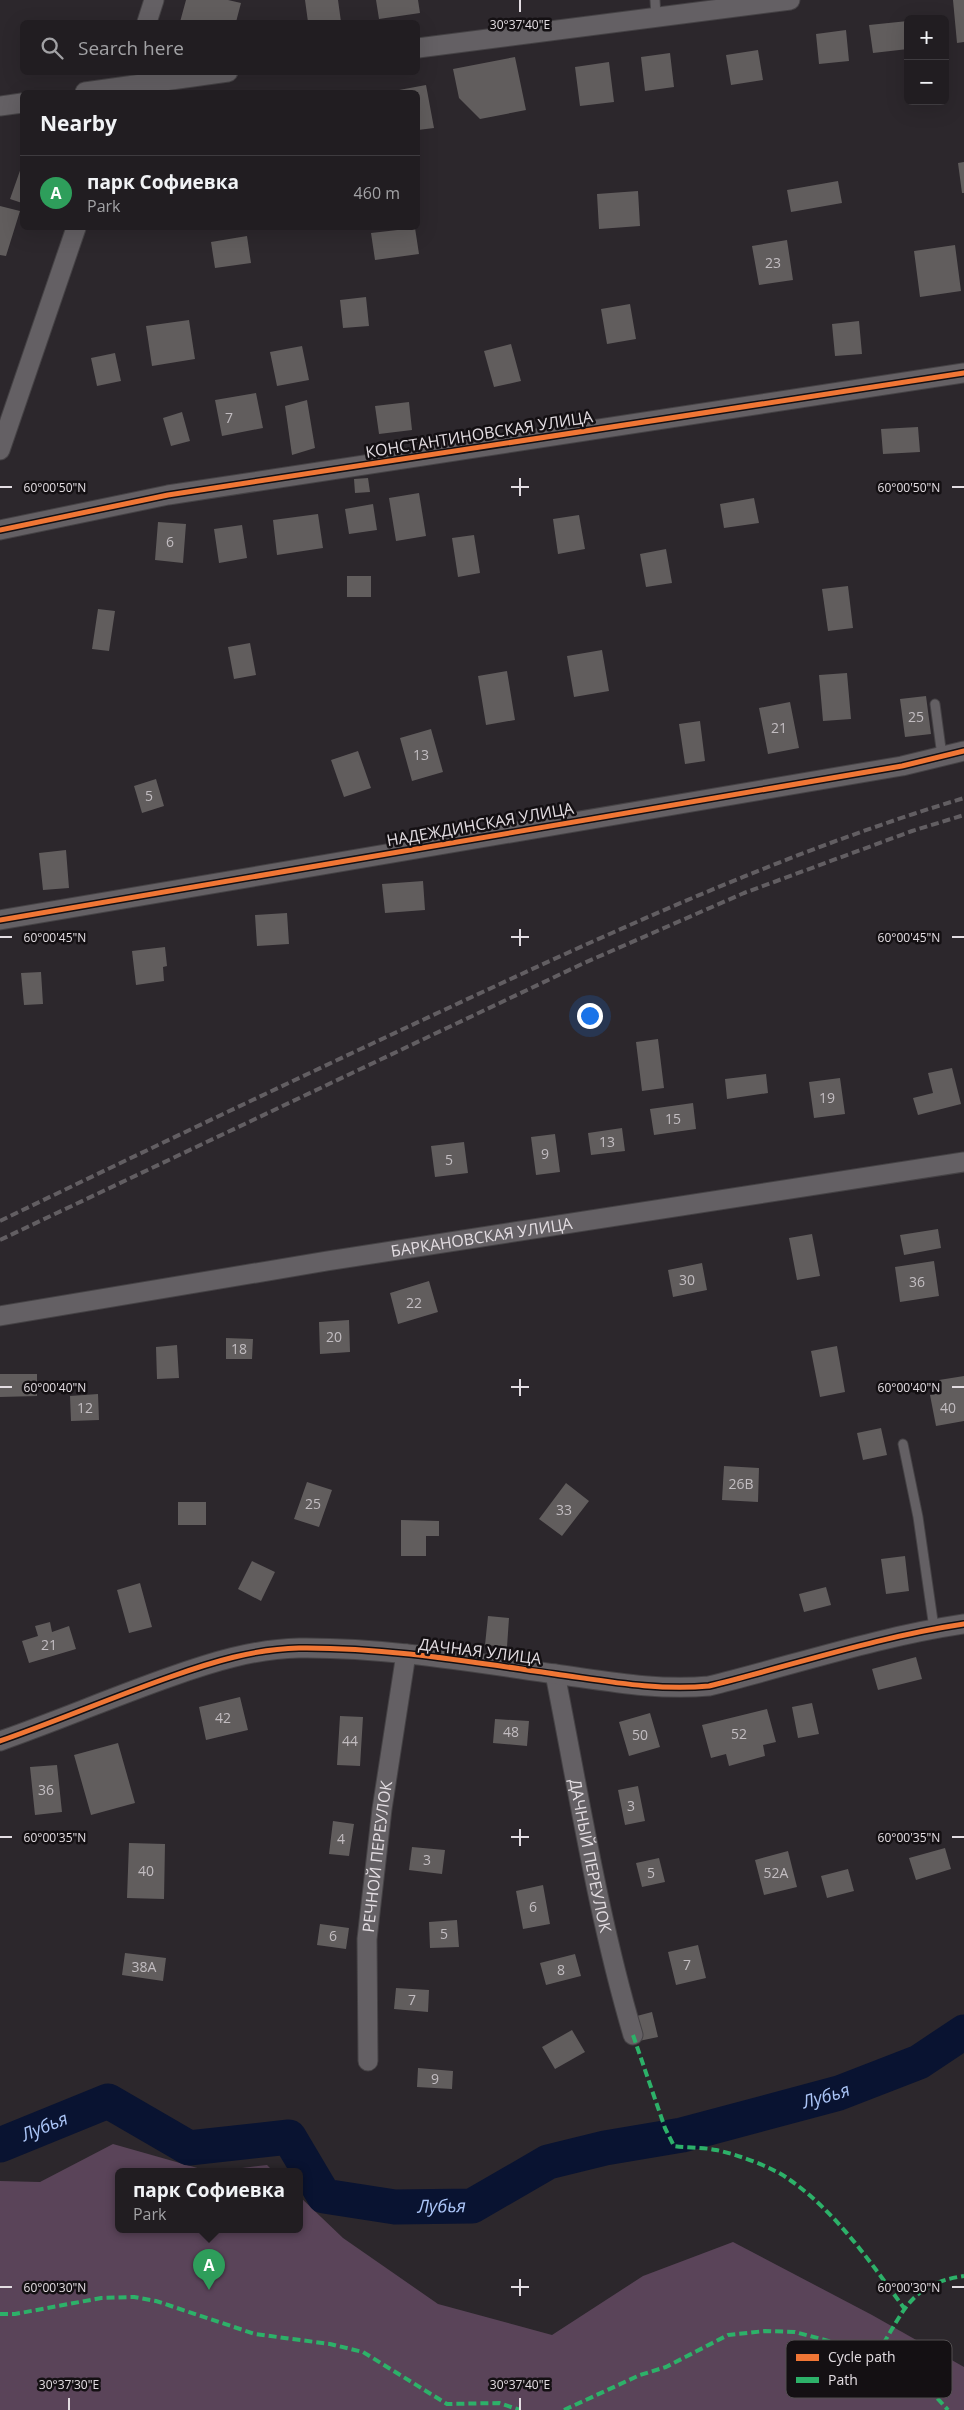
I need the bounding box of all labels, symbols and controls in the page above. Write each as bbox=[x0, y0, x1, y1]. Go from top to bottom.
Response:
map controls bbox=[904, 15, 949, 105]
button: + bbox=[904, 15, 949, 60]
text: 30°37'40"E bbox=[490, 16, 550, 33]
search box bbox=[20, 20, 420, 75]
icon: search bbox=[38, 34, 66, 62]
text: Search here bbox=[78, 35, 184, 61]
button: − bbox=[904, 60, 949, 105]
text: Nearby bbox=[40, 109, 117, 137]
text: парк Софиевка bbox=[87, 169, 239, 195]
text: A bbox=[50, 182, 62, 204]
text: 460 m bbox=[354, 182, 400, 204]
text: Park bbox=[87, 195, 120, 217]
house number: 23 bbox=[765, 253, 781, 272]
street label: КОНСТАНТИНОВСКАЯ УЛИЦА bbox=[364, 405, 595, 463]
house number: 7 bbox=[225, 408, 233, 427]
text: 60°00'50"N bbox=[24, 479, 86, 496]
text: 60°00'50"N bbox=[878, 479, 940, 496]
house number: 6 bbox=[166, 532, 174, 551]
house number: 25 bbox=[908, 707, 924, 726]
house number: 21 bbox=[771, 718, 787, 737]
house number: 13 bbox=[413, 745, 429, 764]
house number: 5 bbox=[145, 786, 153, 805]
street label: НАДЕЖДИНСКАЯ УЛИЦА bbox=[385, 797, 576, 851]
text: 60°00'45"N bbox=[24, 929, 86, 946]
text: 60°00'45"N bbox=[878, 929, 940, 946]
your location bbox=[577, 1003, 603, 1029]
house number: 19 bbox=[819, 1088, 835, 1107]
house number: 15 bbox=[665, 1109, 681, 1128]
house number: 13 bbox=[599, 1132, 615, 1151]
house number: 9 bbox=[541, 1144, 549, 1163]
house number: 5 bbox=[445, 1150, 453, 1169]
street label: БАРКАНОВСКАЯ УЛИЦА bbox=[389, 1212, 575, 1262]
house number: 30 bbox=[679, 1270, 695, 1289]
house number: 36 bbox=[909, 1272, 925, 1291]
house number: 22 bbox=[406, 1293, 422, 1312]
house number: 20 bbox=[326, 1327, 342, 1346]
house number: 18 bbox=[231, 1339, 247, 1358]
text: 60°00'40"N bbox=[24, 1379, 86, 1396]
text: 60°00'40"N bbox=[878, 1379, 940, 1396]
house number: 12 bbox=[77, 1398, 93, 1417]
house number: 40 bbox=[940, 1398, 956, 1417]
house number: 26В bbox=[728, 1474, 754, 1493]
house number: 25 bbox=[305, 1494, 321, 1513]
house number: 33 bbox=[556, 1500, 572, 1519]
street label: ДАЧНАЯ УЛИЦА bbox=[417, 1633, 544, 1670]
house number: 21 bbox=[41, 1635, 57, 1654]
house number: 42 bbox=[215, 1708, 231, 1727]
house number: 48 bbox=[503, 1722, 519, 1741]
house number: 52 bbox=[731, 1724, 747, 1743]
house number: 50 bbox=[632, 1725, 648, 1744]
house number: 44 bbox=[342, 1731, 358, 1750]
street label: ДАЧНЫЙ ПЕРЕУЛОК bbox=[564, 1777, 617, 1935]
street label: РЕЧНОЙ ПЕРЕУЛОК bbox=[357, 1779, 397, 1934]
house number: 36 bbox=[38, 1780, 54, 1799]
house number: 3 bbox=[627, 1796, 635, 1815]
text: 60°00'35"N bbox=[24, 1829, 86, 1846]
house number: 4 bbox=[337, 1829, 345, 1848]
text: 60°00'35"N bbox=[878, 1829, 940, 1846]
house number: 3 bbox=[423, 1850, 431, 1869]
house number: 40 bbox=[138, 1861, 154, 1880]
house number: 5 bbox=[647, 1863, 655, 1882]
house number: 52А bbox=[764, 1863, 789, 1882]
house number: 6 bbox=[529, 1897, 537, 1916]
house number: 5 bbox=[440, 1924, 448, 1943]
house number: 6 bbox=[329, 1926, 337, 1945]
house number: 7 bbox=[683, 1955, 691, 1974]
house number: 38А bbox=[132, 1957, 157, 1976]
house number: 8 bbox=[557, 1960, 565, 1979]
house number: 7 bbox=[408, 1990, 416, 2009]
house number: 9 bbox=[431, 2069, 439, 2088]
water label: Лубья bbox=[798, 2077, 853, 2114]
water label: Лубья bbox=[16, 2106, 71, 2147]
popup bbox=[115, 2168, 303, 2233]
text: парк Софиевка bbox=[133, 2177, 285, 2203]
water label: Лубья bbox=[416, 2193, 466, 2218]
text: Park bbox=[133, 2203, 166, 2225]
pin: A bbox=[193, 2249, 225, 2290]
text: 60°00'30"N bbox=[24, 2279, 86, 2296]
text: 60°00'30"N bbox=[878, 2279, 940, 2296]
legend bbox=[786, 2340, 952, 2398]
text: Cycle path bbox=[828, 2347, 896, 2366]
text: Path bbox=[828, 2370, 858, 2389]
text: 30°37'30"E bbox=[39, 2376, 99, 2393]
text: 30°37'40"E bbox=[490, 2376, 550, 2393]

